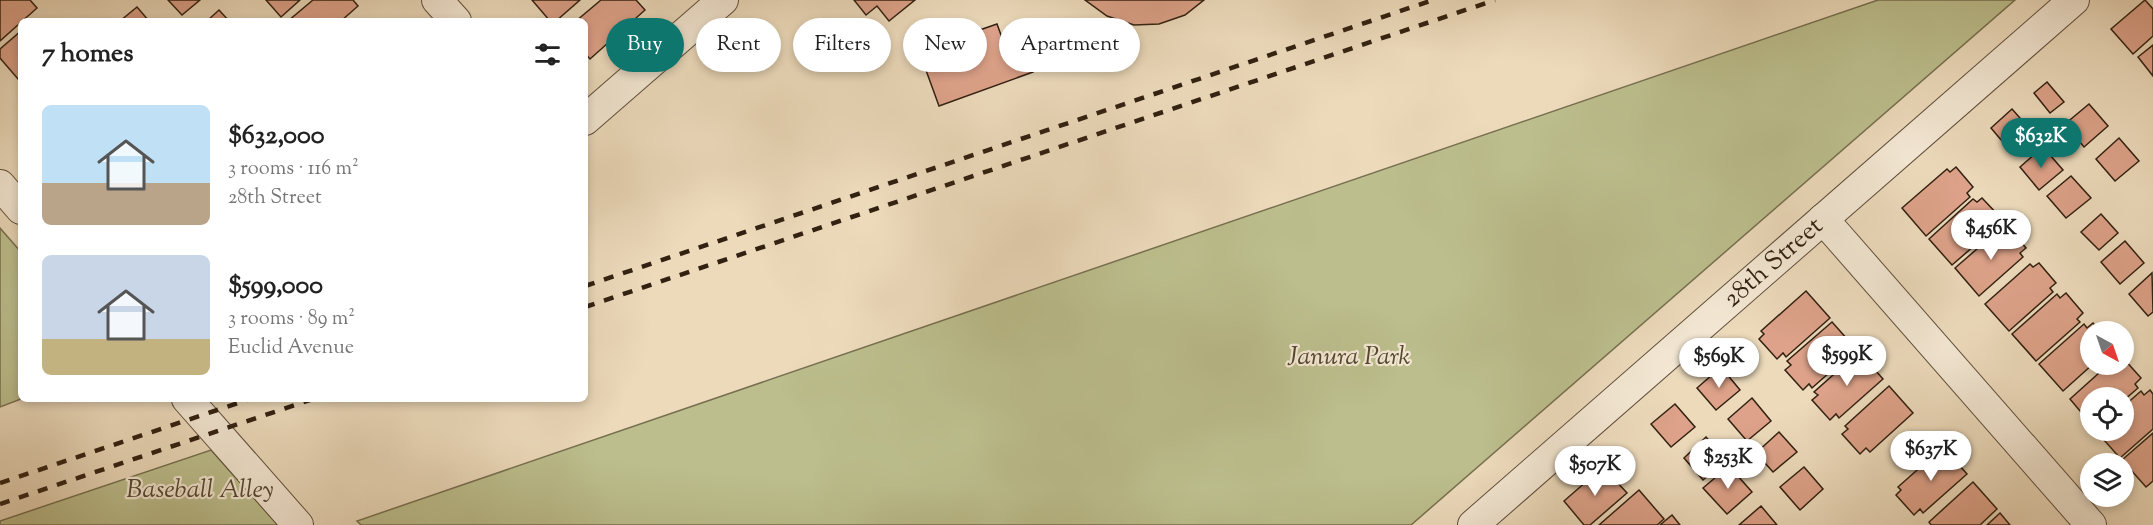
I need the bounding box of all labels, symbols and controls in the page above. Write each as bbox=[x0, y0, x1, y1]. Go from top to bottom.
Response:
chip: Buy bbox=[606, 18, 684, 72]
chip: Rent bbox=[696, 18, 781, 72]
chip: Filters bbox=[793, 18, 891, 72]
chip: New bbox=[903, 18, 987, 72]
chip: Apartment bbox=[999, 18, 1140, 72]
text: 7 homes bbox=[42, 36, 133, 73]
icon: filters bbox=[531, 38, 564, 71]
text: $632,000 bbox=[228, 118, 324, 155]
pin: $632K bbox=[1999, 118, 2083, 169]
text: $632K bbox=[2015, 123, 2067, 152]
icon: home bbox=[90, 129, 162, 201]
text: 3 rooms · 116 m² bbox=[228, 155, 359, 184]
text: 28th Street bbox=[228, 184, 322, 213]
street label: 28th Street bbox=[1715, 208, 1832, 317]
pin: $456K bbox=[1949, 210, 2033, 261]
text: $456K bbox=[1965, 215, 2017, 244]
text: $599,000 bbox=[228, 268, 323, 305]
icon: home bbox=[90, 279, 162, 351]
text: 3 rooms · 89 m² bbox=[228, 305, 355, 334]
north arrow bbox=[2080, 321, 2134, 375]
map controls bbox=[2080, 321, 2134, 507]
text: Euclid Avenue bbox=[228, 334, 354, 363]
pin: $599K bbox=[1805, 336, 1889, 387]
pin: $569K bbox=[1677, 338, 1761, 389]
park label: Janura Park bbox=[1287, 339, 1411, 376]
text: $599K bbox=[1821, 341, 1873, 370]
text: $569K bbox=[1693, 343, 1745, 372]
button: locate bbox=[2080, 387, 2134, 441]
pin: $637K bbox=[1889, 431, 1973, 482]
text: $637K bbox=[1904, 436, 1958, 465]
pin: $253K bbox=[1686, 439, 1770, 490]
text: $253K bbox=[1703, 444, 1753, 473]
pin: $507K bbox=[1553, 446, 1637, 497]
text: $507K bbox=[1569, 451, 1621, 480]
button: layers bbox=[2080, 453, 2134, 507]
park label: Baseball Alley bbox=[126, 472, 274, 509]

